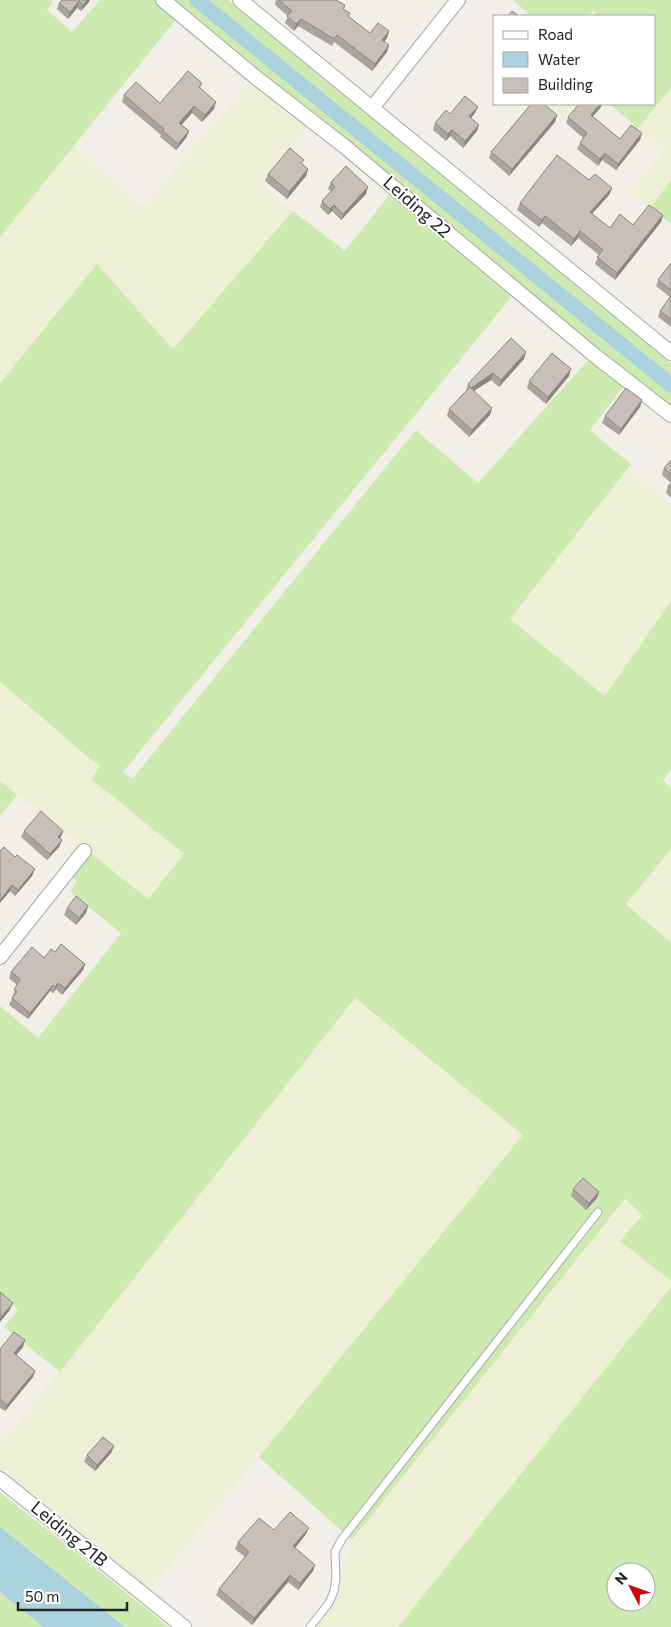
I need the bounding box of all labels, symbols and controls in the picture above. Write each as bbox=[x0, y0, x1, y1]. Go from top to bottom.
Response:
legend bbox=[493, 15, 656, 105]
text: Road bbox=[538, 25, 573, 43]
text: Water bbox=[538, 50, 580, 68]
text: Building bbox=[538, 75, 593, 93]
street label: Leiding 22 bbox=[379, 171, 456, 242]
street label: Leiding 21B bbox=[27, 1496, 112, 1571]
north arrow bbox=[606, 1562, 656, 1612]
text: N bbox=[611, 1569, 631, 1588]
scale bar bbox=[18, 1580, 126, 1612]
text: 50 m bbox=[25, 1587, 59, 1605]

